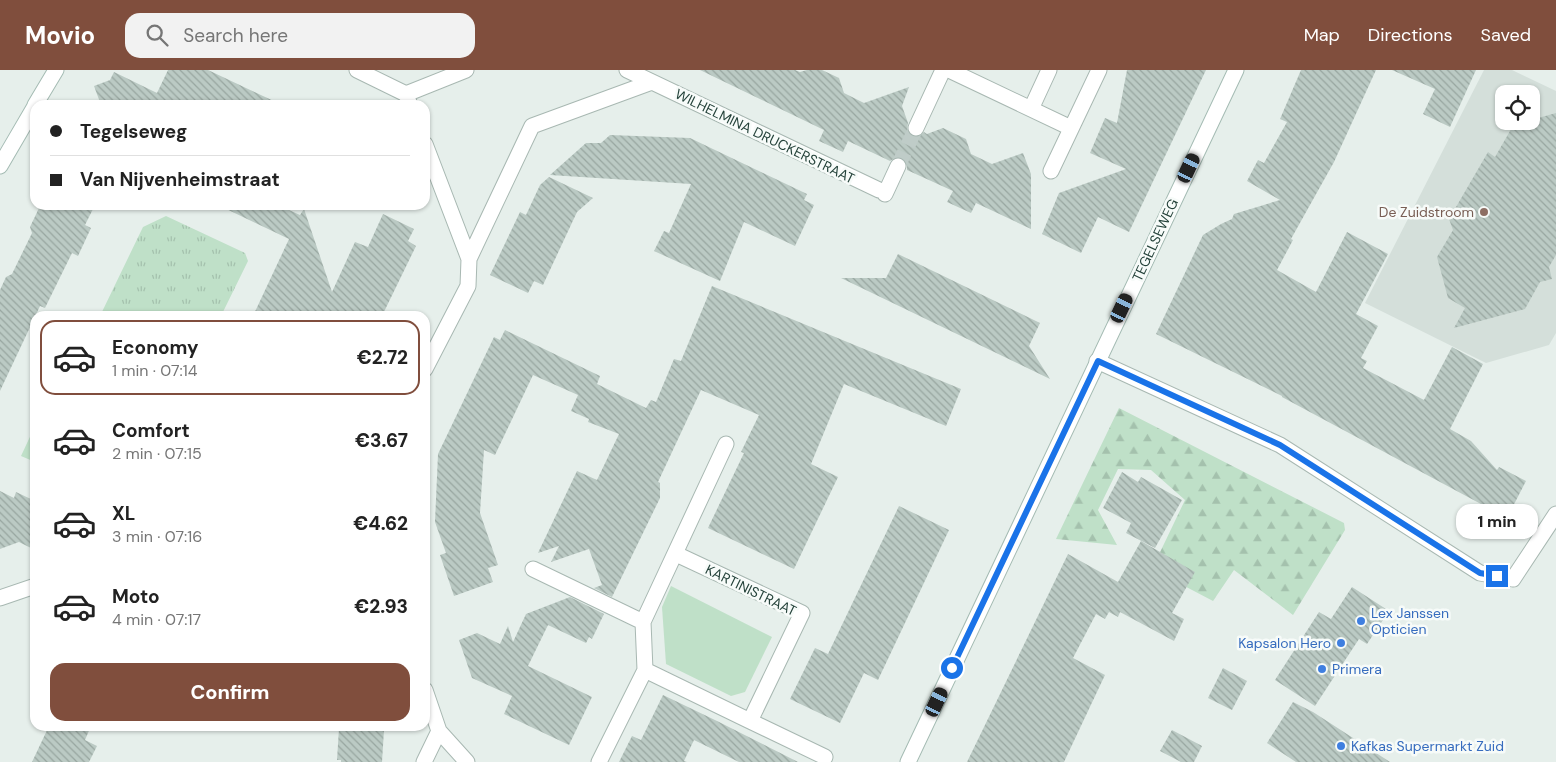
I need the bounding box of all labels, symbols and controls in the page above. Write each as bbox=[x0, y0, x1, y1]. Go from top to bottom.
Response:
search box bbox=[125, 13, 475, 58]
text: Movio bbox=[25, 20, 95, 51]
icon: search bbox=[143, 21, 171, 49]
text: Search here bbox=[183, 23, 288, 48]
text: Map bbox=[1304, 23, 1340, 47]
text: Directions bbox=[1368, 23, 1453, 47]
text: Saved bbox=[1481, 23, 1531, 47]
street label: WILHELMINA DRUCKERSTRAAT bbox=[672, 85, 858, 187]
map controls bbox=[1495, 85, 1540, 130]
button: locate bbox=[1495, 85, 1540, 130]
text: Tegelseweg bbox=[80, 119, 187, 144]
car bbox=[1175, 151, 1202, 185]
text: Van Nijvenheimstraat bbox=[80, 167, 280, 192]
street label: TEGELSEWEG bbox=[1128, 196, 1182, 284]
place label: De Zuidstroom bbox=[1379, 203, 1474, 221]
marker: De Zuidstroom bbox=[1478, 206, 1490, 218]
car bbox=[1108, 291, 1135, 325]
icon: car bbox=[52, 335, 97, 380]
text: Economy bbox=[112, 335, 199, 360]
text: €2.72 bbox=[357, 345, 408, 370]
text: 1 min · 07:14 bbox=[112, 360, 197, 381]
icon: car bbox=[52, 418, 97, 463]
text: Comfort bbox=[112, 418, 190, 443]
text: €3.67 bbox=[355, 428, 408, 453]
text: 2 min · 07:15 bbox=[112, 443, 202, 464]
icon: car bbox=[52, 501, 97, 546]
text: XL bbox=[112, 501, 135, 526]
callout: 1 min bbox=[1456, 504, 1538, 538]
text: €4.62 bbox=[353, 511, 408, 536]
text: 1 min bbox=[1477, 511, 1517, 532]
text: 3 min · 07:16 bbox=[112, 526, 202, 547]
street label: KARTINISTRAAT bbox=[702, 560, 800, 620]
route end bbox=[1486, 565, 1508, 587]
icon: car bbox=[52, 584, 97, 629]
text: Moto bbox=[112, 584, 160, 609]
text: €2.93 bbox=[354, 594, 408, 619]
place label: Lex Janssen Opticien bbox=[1371, 604, 1449, 638]
text: 4 min · 07:17 bbox=[112, 609, 201, 630]
marker: Lex Janssen Opticien bbox=[1355, 615, 1367, 627]
place label: Kapsalon Hero bbox=[1238, 634, 1331, 652]
marker: Kapsalon Hero bbox=[1335, 637, 1347, 649]
route start bbox=[941, 657, 963, 679]
place label: Primera bbox=[1332, 660, 1382, 678]
button: Confirm bbox=[50, 663, 410, 721]
marker: Primera bbox=[1316, 663, 1328, 675]
car bbox=[923, 685, 950, 719]
place label: Kafkas Supermarkt Zuid bbox=[1351, 737, 1504, 755]
marker: Kafkas Supermarkt Zuid bbox=[1335, 740, 1347, 752]

